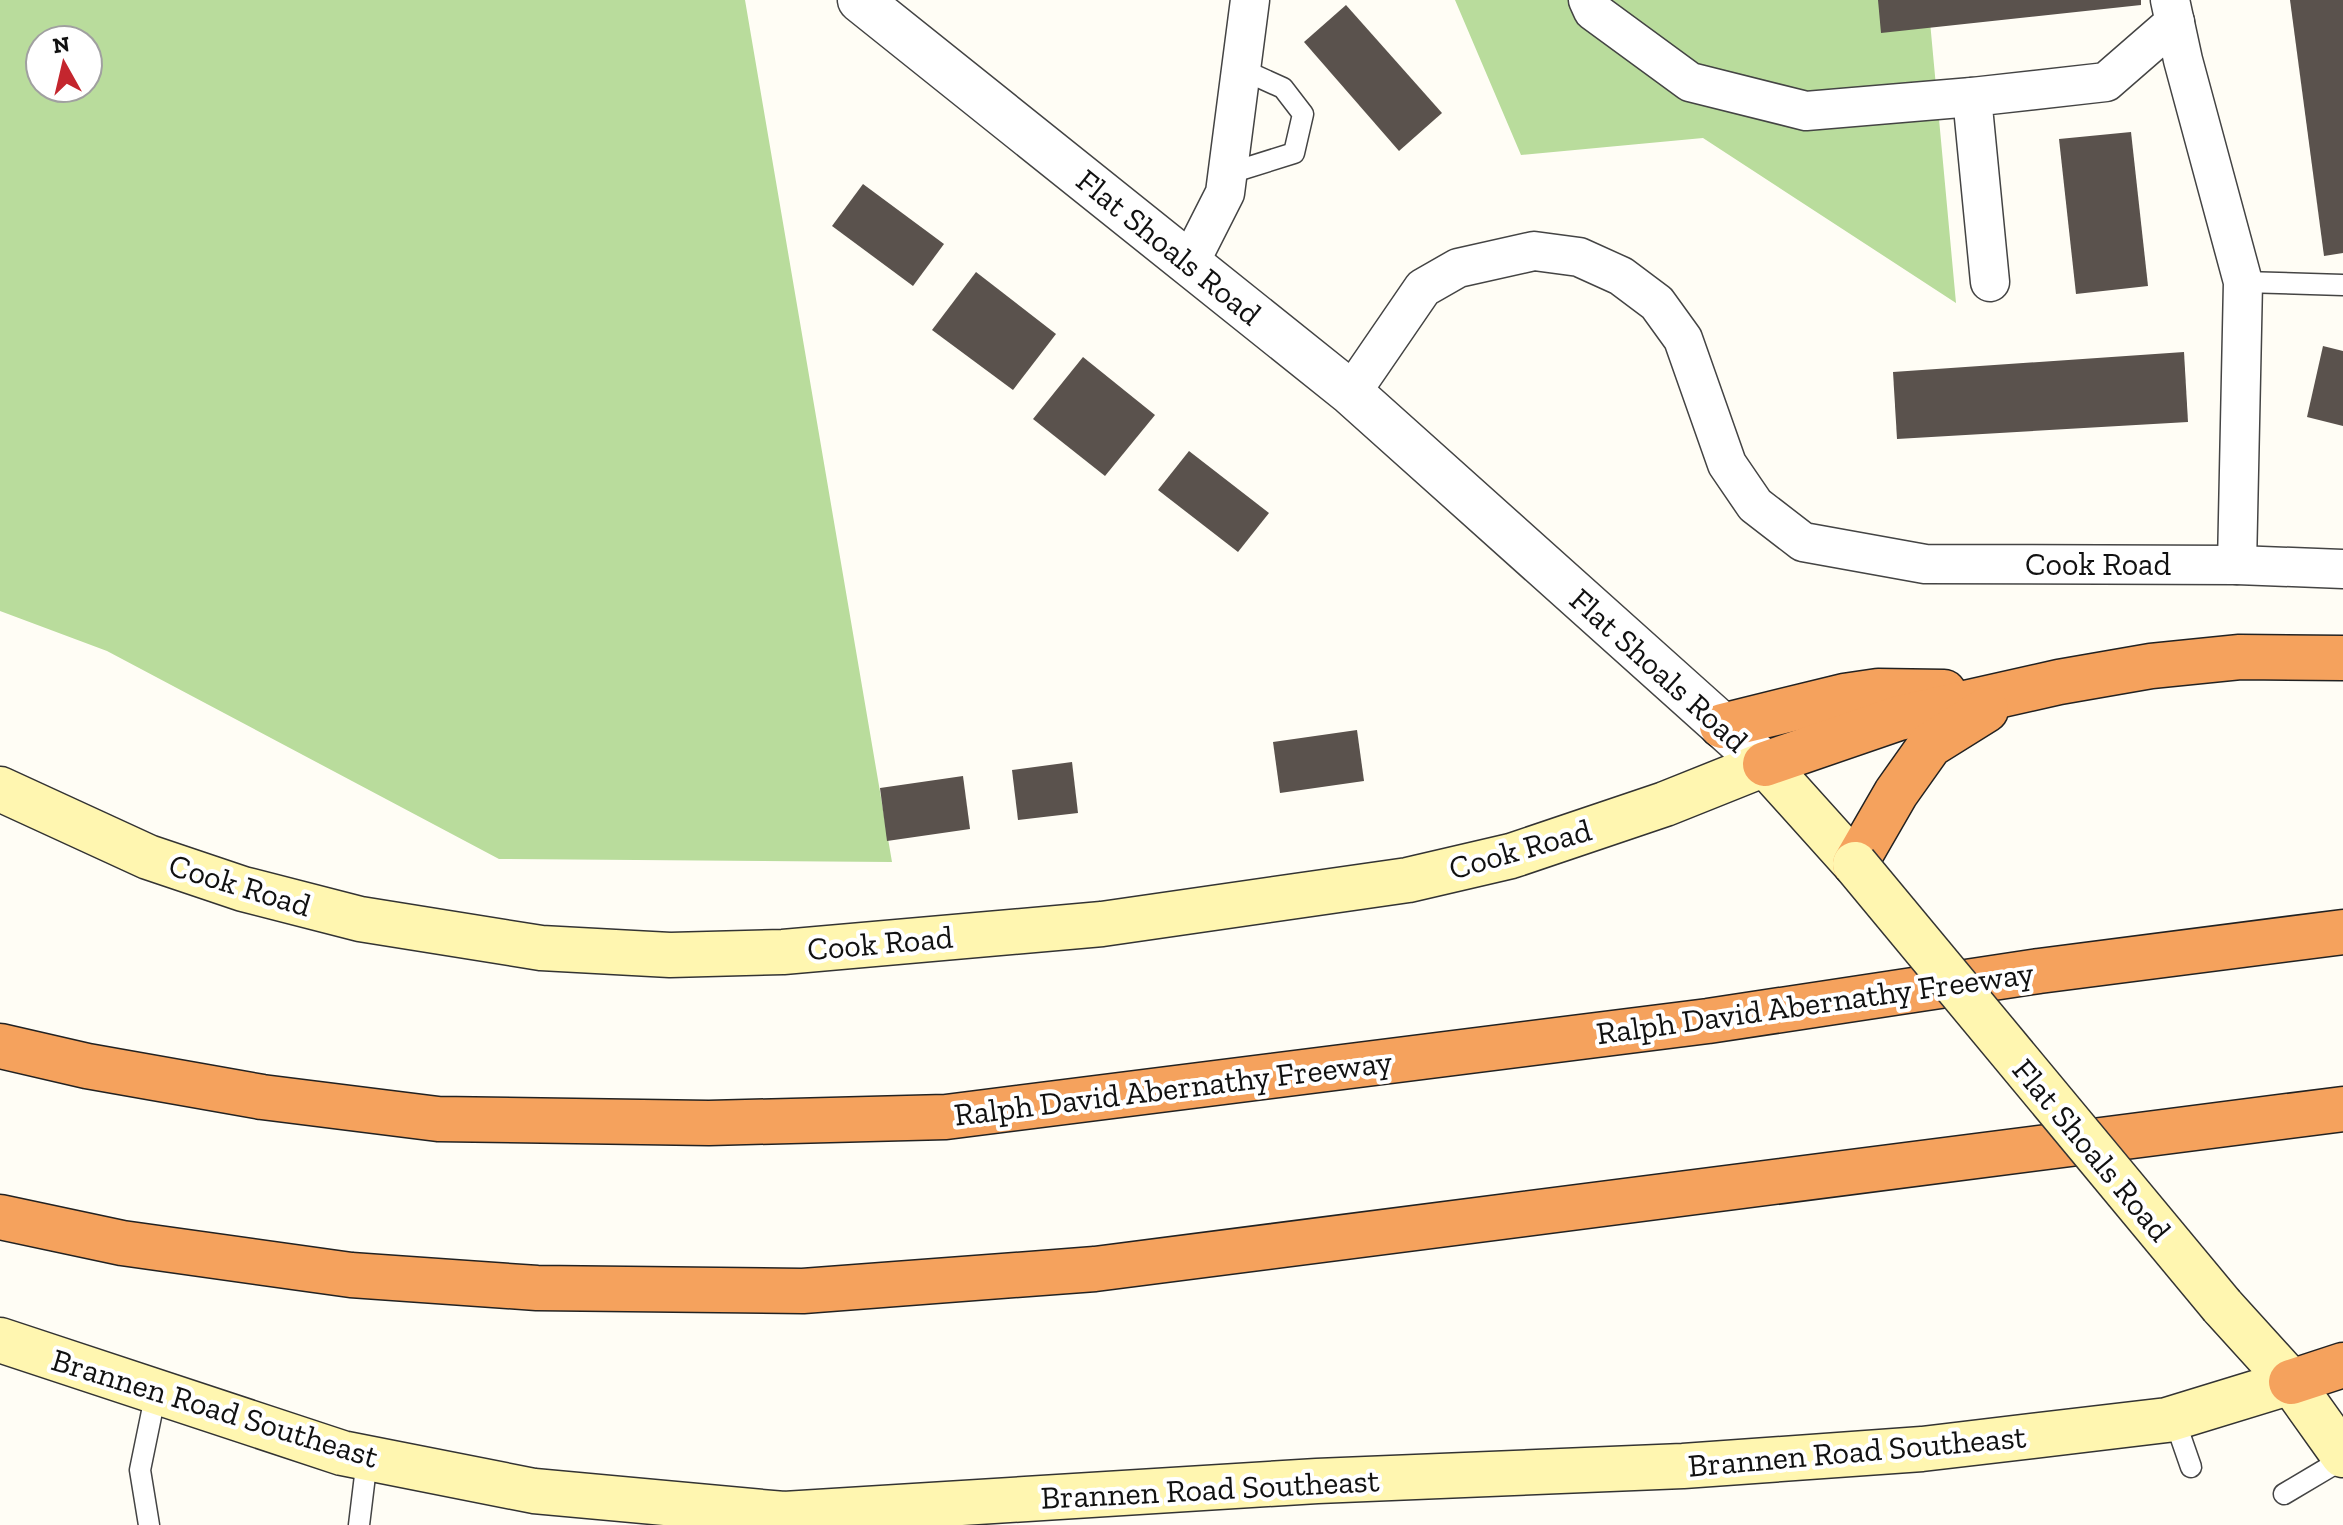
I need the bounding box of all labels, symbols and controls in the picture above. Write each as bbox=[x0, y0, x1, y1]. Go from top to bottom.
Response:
north arrow bbox=[24, 24, 104, 104]
text: N bbox=[51, 30, 72, 59]
street label: Flat Shoals Road bbox=[1069, 161, 1269, 333]
street label: Cook Road bbox=[2025, 545, 2172, 583]
street label: Flat Shoals Road bbox=[1562, 580, 1756, 760]
street label: Cook Road bbox=[1444, 810, 1596, 887]
street label: Cook Road bbox=[165, 845, 316, 925]
street label: Cook Road bbox=[806, 918, 955, 968]
street label: Ralph David Abernathy Freeway bbox=[1594, 953, 2037, 1053]
street label: Ralph David Abernathy Freeway bbox=[952, 1042, 1395, 1134]
street label: Flat Shoals Road bbox=[2005, 1051, 2180, 1249]
street label: Brannen Road Southeast bbox=[47, 1340, 383, 1476]
street label: Brannen Road Southeast bbox=[1686, 1417, 2028, 1485]
street label: Brannen Road Southeast bbox=[1040, 1461, 1380, 1517]

